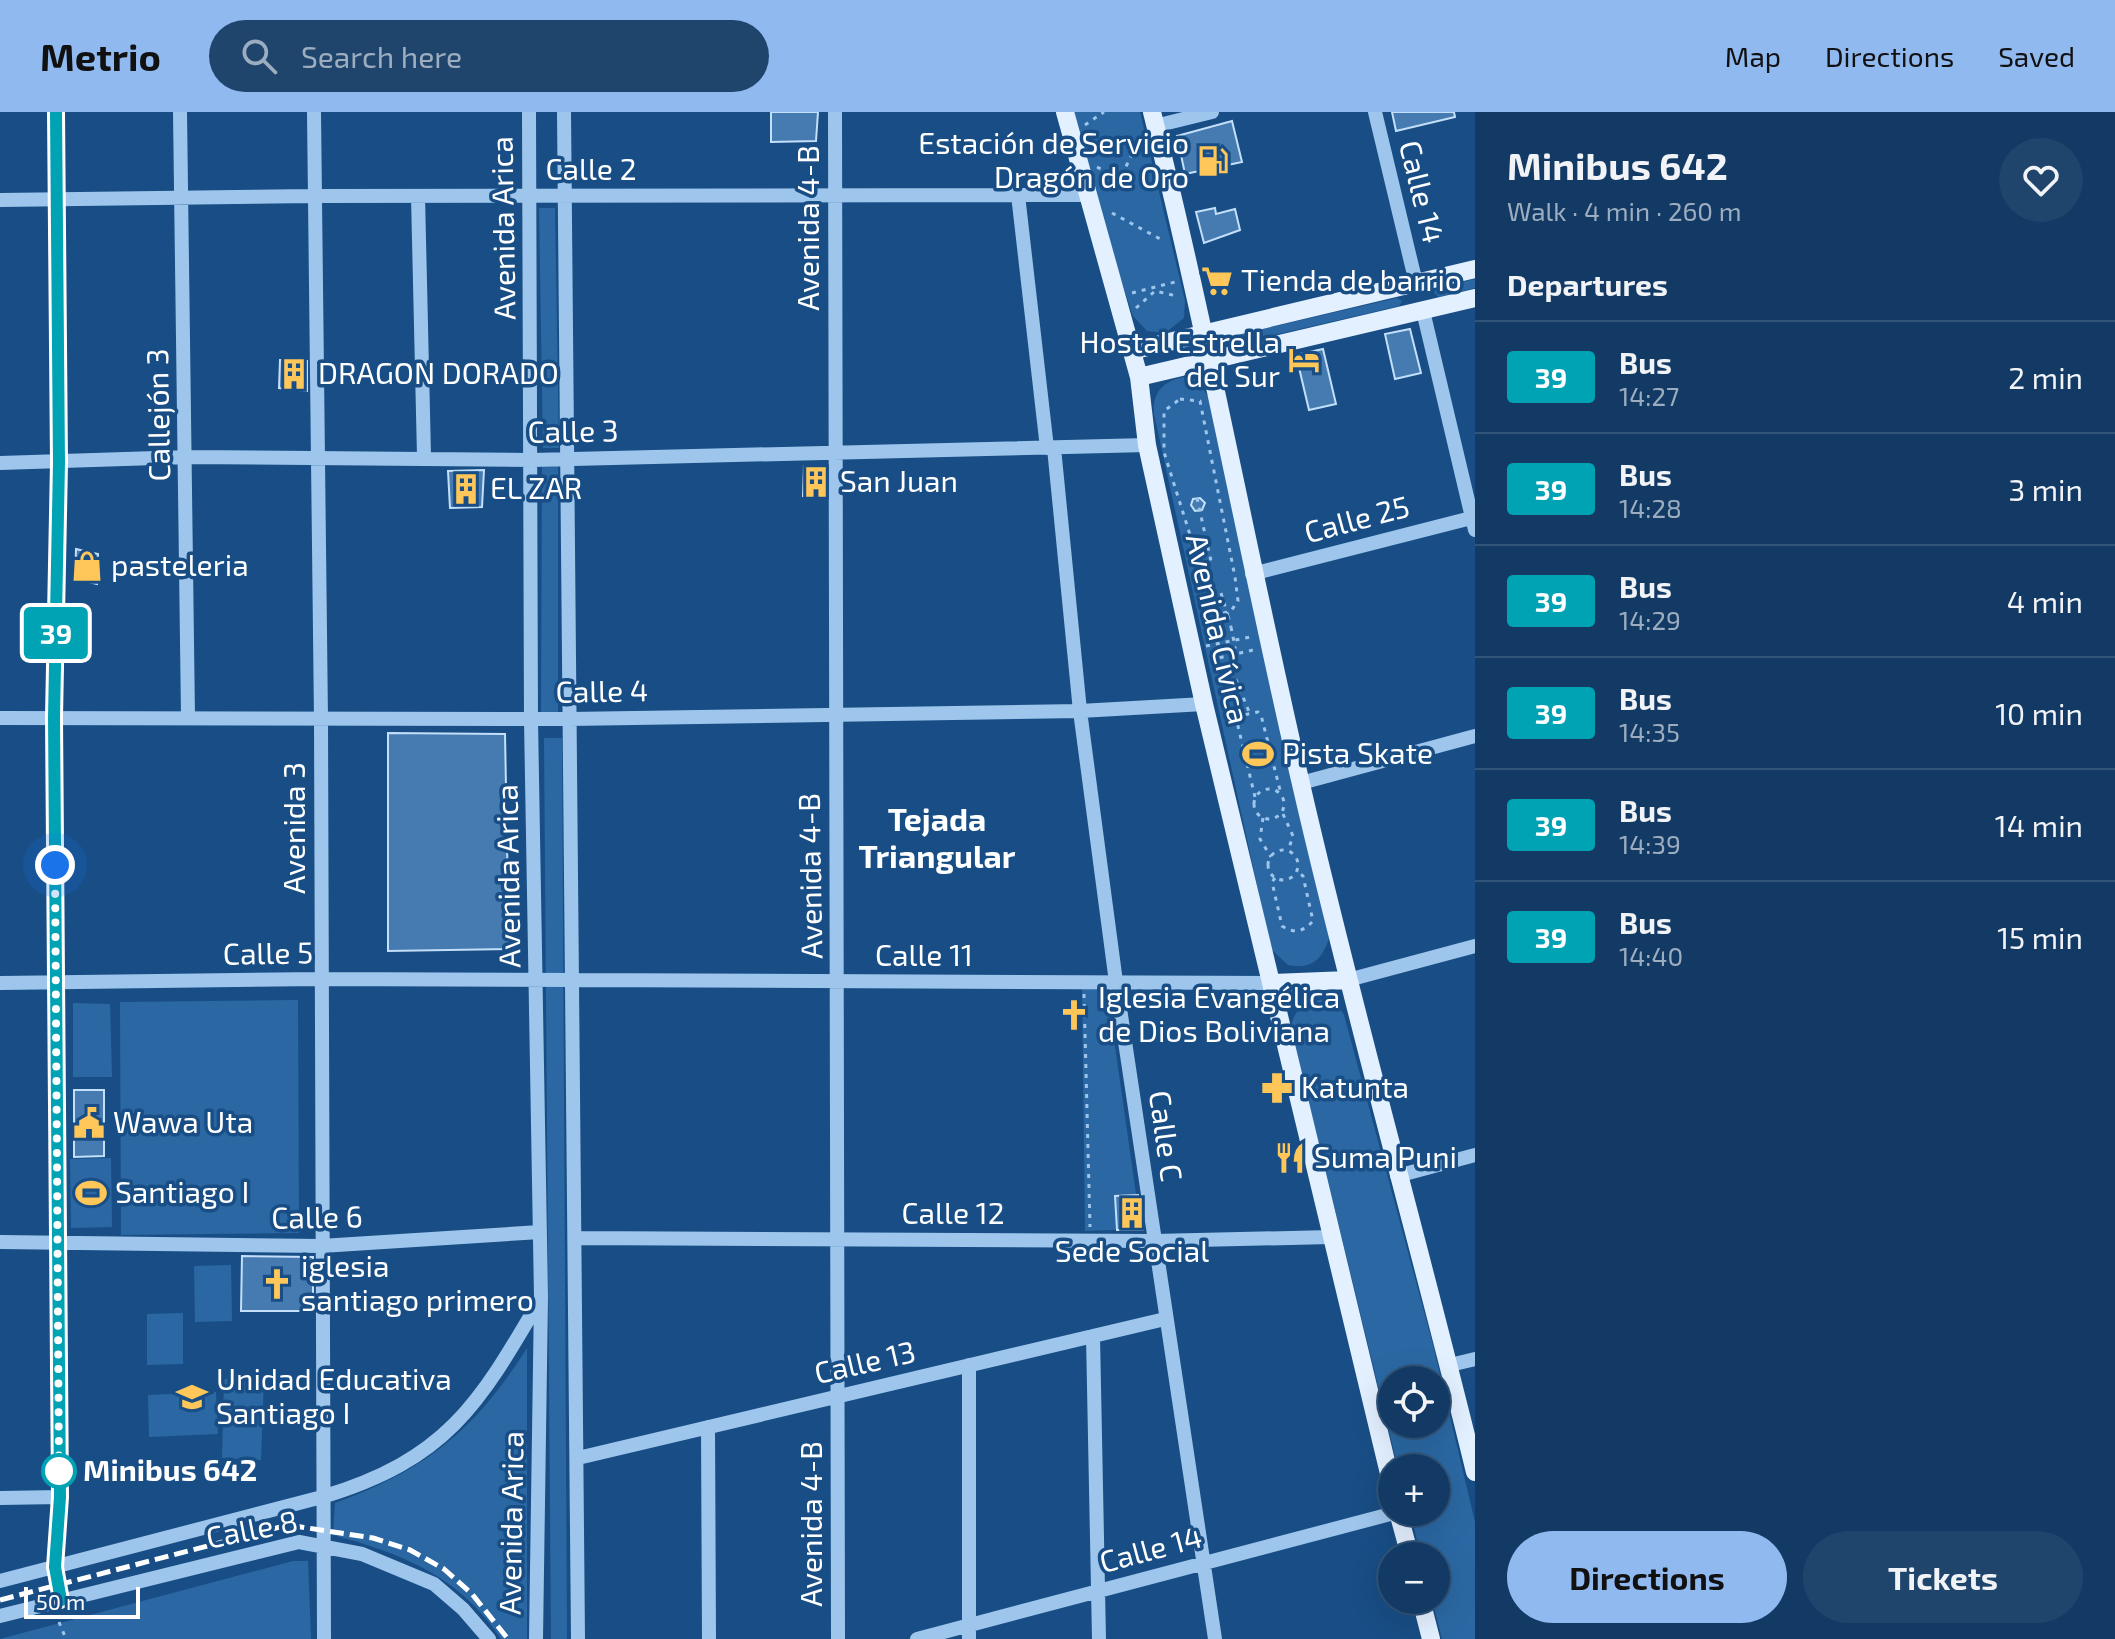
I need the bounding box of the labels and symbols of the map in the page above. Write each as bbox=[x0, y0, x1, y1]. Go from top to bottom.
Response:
place label: Estación de Servicio Dragón de Oro bbox=[918, 124, 1189, 194]
street label: Avenida Arica bbox=[482, 136, 522, 320]
street label: Calle 14 bbox=[1393, 136, 1453, 247]
fuel station icon: Estación de Servicio Dragón de Oro bbox=[1196, 144, 1230, 178]
street label: Avenida 4-B bbox=[789, 145, 825, 311]
street label: Calle 2 bbox=[545, 150, 637, 186]
place label: Tienda de barrio bbox=[1241, 261, 1462, 297]
supermarket icon: Tienda de barrio bbox=[1200, 264, 1234, 298]
place label: Hostal Estrella del Sur bbox=[1079, 323, 1280, 393]
hotel icon: Hostal Estrella del Sur bbox=[1287, 343, 1321, 377]
street label: Callejón 3 bbox=[138, 348, 176, 482]
place label: DRAGON DORADO bbox=[318, 354, 559, 390]
building icon: DRAGON DORADO bbox=[277, 357, 311, 391]
street label: Calle 3 bbox=[527, 411, 619, 449]
place label: San Juan bbox=[840, 462, 958, 498]
building icon: San Juan bbox=[799, 465, 833, 499]
place label: EL ZAR bbox=[490, 469, 582, 505]
building icon: EL ZAR bbox=[449, 472, 483, 506]
street label: Calle 25 bbox=[1300, 487, 1413, 549]
street label: Avenida Cívica bbox=[1180, 530, 1258, 727]
place label: pasteleria bbox=[111, 546, 249, 582]
shop icon: pasteleria bbox=[70, 549, 104, 583]
line badge: 39 bbox=[20, 607, 92, 659]
street label: Calle 4 bbox=[555, 671, 649, 709]
place label: Pista Skate bbox=[1282, 734, 1433, 770]
sports icon: Pista Skate bbox=[1241, 737, 1275, 771]
street label: Avenida 3 bbox=[275, 762, 311, 894]
street label: Avenida Arica bbox=[487, 784, 527, 968]
street label: Avenida 4-B bbox=[790, 793, 828, 959]
district label: Tejada Triangular bbox=[859, 799, 1016, 874]
your location bbox=[35, 845, 75, 885]
street label: Calle 5 bbox=[223, 933, 313, 971]
street label: Calle 11 bbox=[875, 936, 973, 972]
place label: Iglesia Evangélica de Dios Boliviana bbox=[1098, 978, 1340, 1048]
church icon: Iglesia Evangélica de Dios Boliviana bbox=[1057, 998, 1091, 1032]
place label: Katunta bbox=[1301, 1068, 1409, 1104]
pharmacy icon: Katunta bbox=[1260, 1071, 1294, 1105]
street label: Calle C bbox=[1143, 1088, 1191, 1183]
place label: Wawa Uta bbox=[113, 1103, 253, 1139]
public building icon: Wawa Uta bbox=[72, 1106, 106, 1140]
place label: Suma Puni bbox=[1314, 1138, 1457, 1174]
restaurant icon: Suma Puni bbox=[1273, 1141, 1307, 1175]
place label: Santiago I bbox=[115, 1173, 249, 1209]
sports icon: Santiago I bbox=[74, 1176, 108, 1210]
street label: Calle 12 bbox=[902, 1194, 1005, 1230]
building icon: Sede Social bbox=[1115, 1196, 1149, 1230]
street label: Calle 6 bbox=[271, 1197, 363, 1235]
place label: Sede Social bbox=[1055, 1232, 1209, 1268]
place label: iglesia santiago primero bbox=[301, 1247, 534, 1317]
church icon: iglesia santiago primero bbox=[260, 1267, 294, 1301]
street label: Calle 13 bbox=[810, 1332, 919, 1390]
place label: Unidad Educativa Santiago I bbox=[216, 1360, 452, 1430]
school or university icon: Unidad Educativa Santiago I bbox=[175, 1380, 209, 1414]
street label: Avenida Arica bbox=[490, 1431, 530, 1615]
street label: Avenida 4-B bbox=[792, 1441, 828, 1607]
place label: Minibus 642 bbox=[83, 1451, 257, 1487]
marker: Minibus 642 bbox=[42, 1454, 76, 1488]
street label: Calle 8 bbox=[203, 1502, 300, 1555]
street label: Calle 14 bbox=[1095, 1517, 1206, 1579]
scale bar bbox=[24, 1583, 140, 1619]

